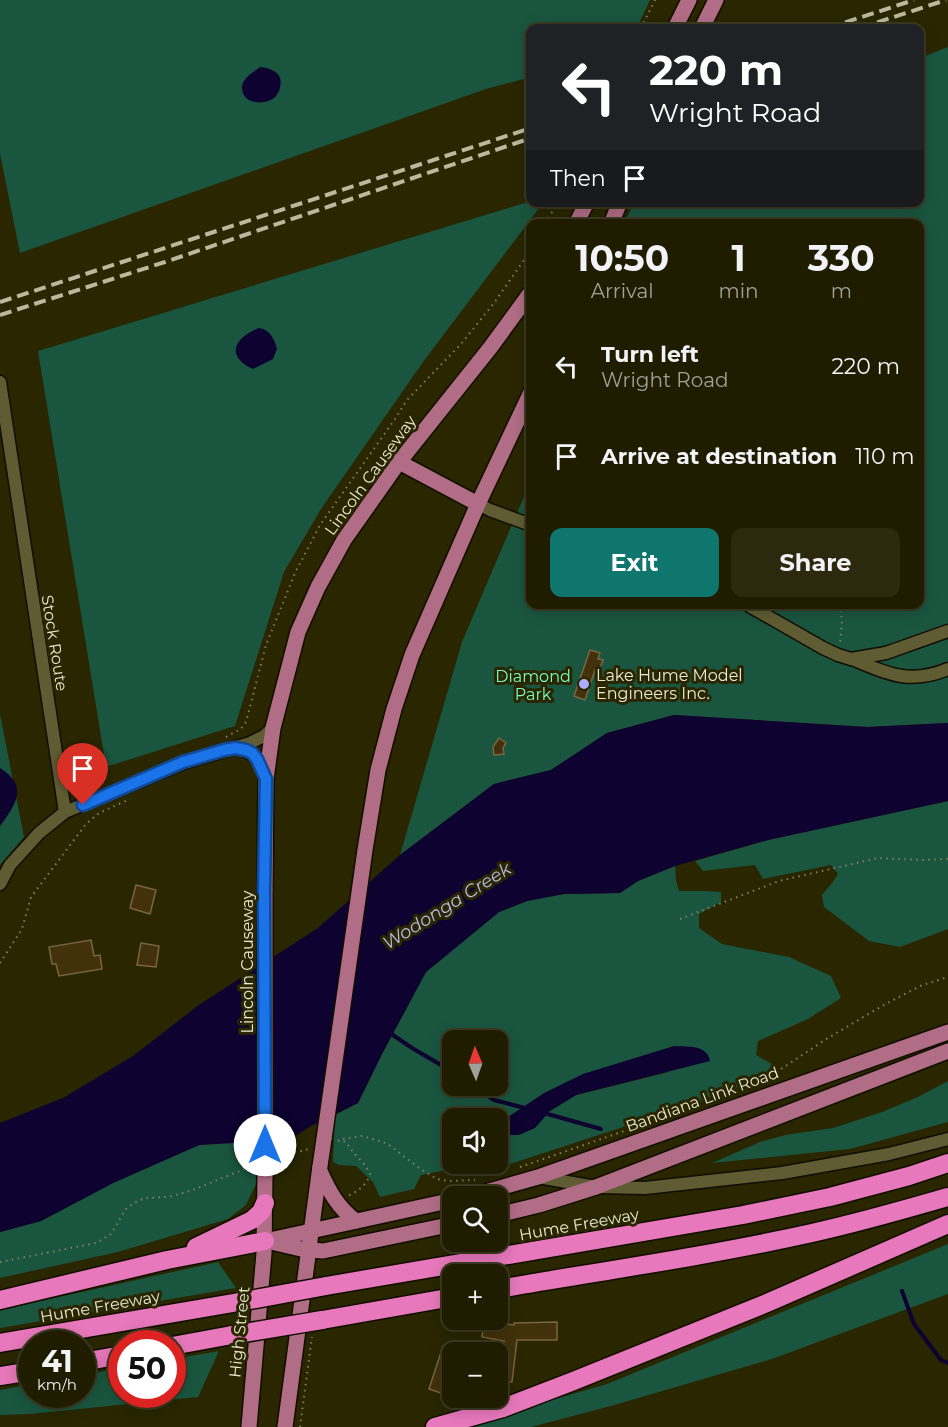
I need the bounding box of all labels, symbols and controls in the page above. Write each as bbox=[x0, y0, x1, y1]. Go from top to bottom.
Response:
text: 220 m bbox=[649, 44, 783, 96]
icon: left bbox=[550, 48, 628, 126]
text: Wright Road bbox=[649, 96, 821, 129]
icon: arrive bbox=[618, 162, 651, 195]
text: Then bbox=[550, 165, 606, 192]
text: 10:50 bbox=[575, 236, 669, 280]
text: 1 bbox=[731, 236, 746, 280]
text: 330 bbox=[808, 236, 875, 280]
text: Arrival bbox=[591, 279, 654, 303]
text: min bbox=[718, 279, 759, 303]
text: m bbox=[831, 279, 852, 303]
text: Turn left bbox=[601, 341, 699, 368]
icon: left bbox=[550, 350, 583, 383]
text: 220 m bbox=[831, 353, 900, 380]
text: Wright Road bbox=[601, 368, 729, 392]
street label: Lincoln Causeway bbox=[321, 412, 420, 539]
icon: arrive bbox=[550, 440, 583, 473]
text: Arrive at destination bbox=[601, 443, 837, 470]
text: 110 m bbox=[855, 443, 915, 470]
button: Exit bbox=[550, 528, 719, 597]
button: Share bbox=[731, 528, 900, 597]
street label: Stock Route bbox=[38, 594, 71, 692]
place label: Lake Hume Model Engineers Inc. bbox=[596, 666, 743, 703]
park label: Diamond Park bbox=[495, 667, 571, 704]
marker: Lake Hume Model Engineers Inc. bbox=[577, 677, 591, 691]
pin bbox=[57, 743, 108, 805]
icon: arrive bbox=[66, 752, 99, 785]
water label: Wodonga Creek bbox=[379, 857, 516, 954]
street label: Lincoln Causeway bbox=[238, 890, 257, 1034]
north arrow bbox=[442, 1030, 508, 1096]
map controls bbox=[442, 1030, 508, 1408]
street label: Bandiana Link Road bbox=[623, 1063, 781, 1136]
button: sound bbox=[442, 1108, 508, 1174]
position arrow bbox=[233, 1113, 297, 1177]
button: search bbox=[442, 1186, 508, 1252]
street label: Hume Freeway bbox=[518, 1205, 641, 1244]
button: + bbox=[442, 1264, 508, 1330]
street label: High Street bbox=[225, 1285, 254, 1379]
street label: Hume Freeway bbox=[39, 1287, 162, 1326]
speed limit sign: 50 bbox=[108, 1330, 186, 1408]
button: − bbox=[442, 1342, 508, 1408]
text: 41 bbox=[41, 1343, 73, 1380]
text: km/h bbox=[37, 1375, 77, 1394]

